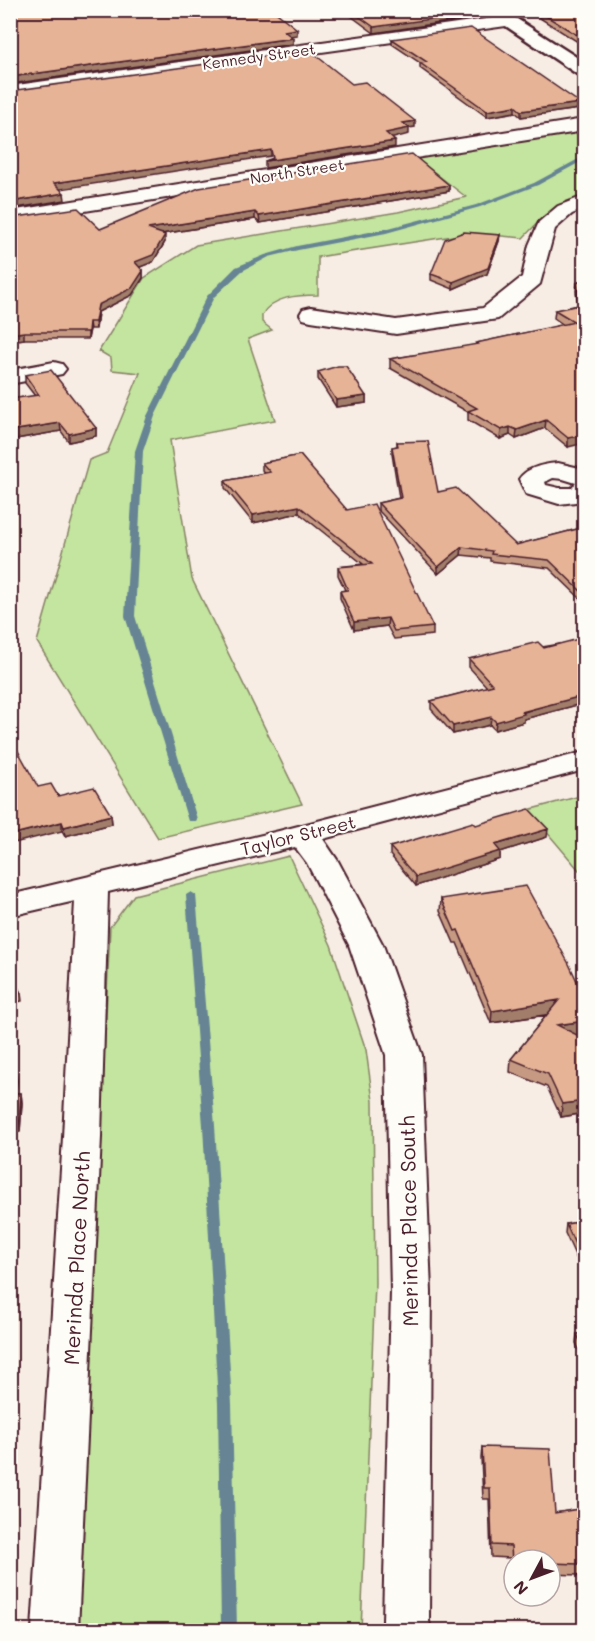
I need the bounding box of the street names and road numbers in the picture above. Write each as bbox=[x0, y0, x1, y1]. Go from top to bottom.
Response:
street label: Kennedy Street bbox=[201, 38, 317, 74]
street label: North Street bbox=[248, 154, 346, 188]
street label: Taylor Street bbox=[238, 809, 358, 861]
street label: Merinda Place South bbox=[393, 1115, 423, 1327]
street label: Merinda Place North bbox=[57, 1150, 95, 1366]

